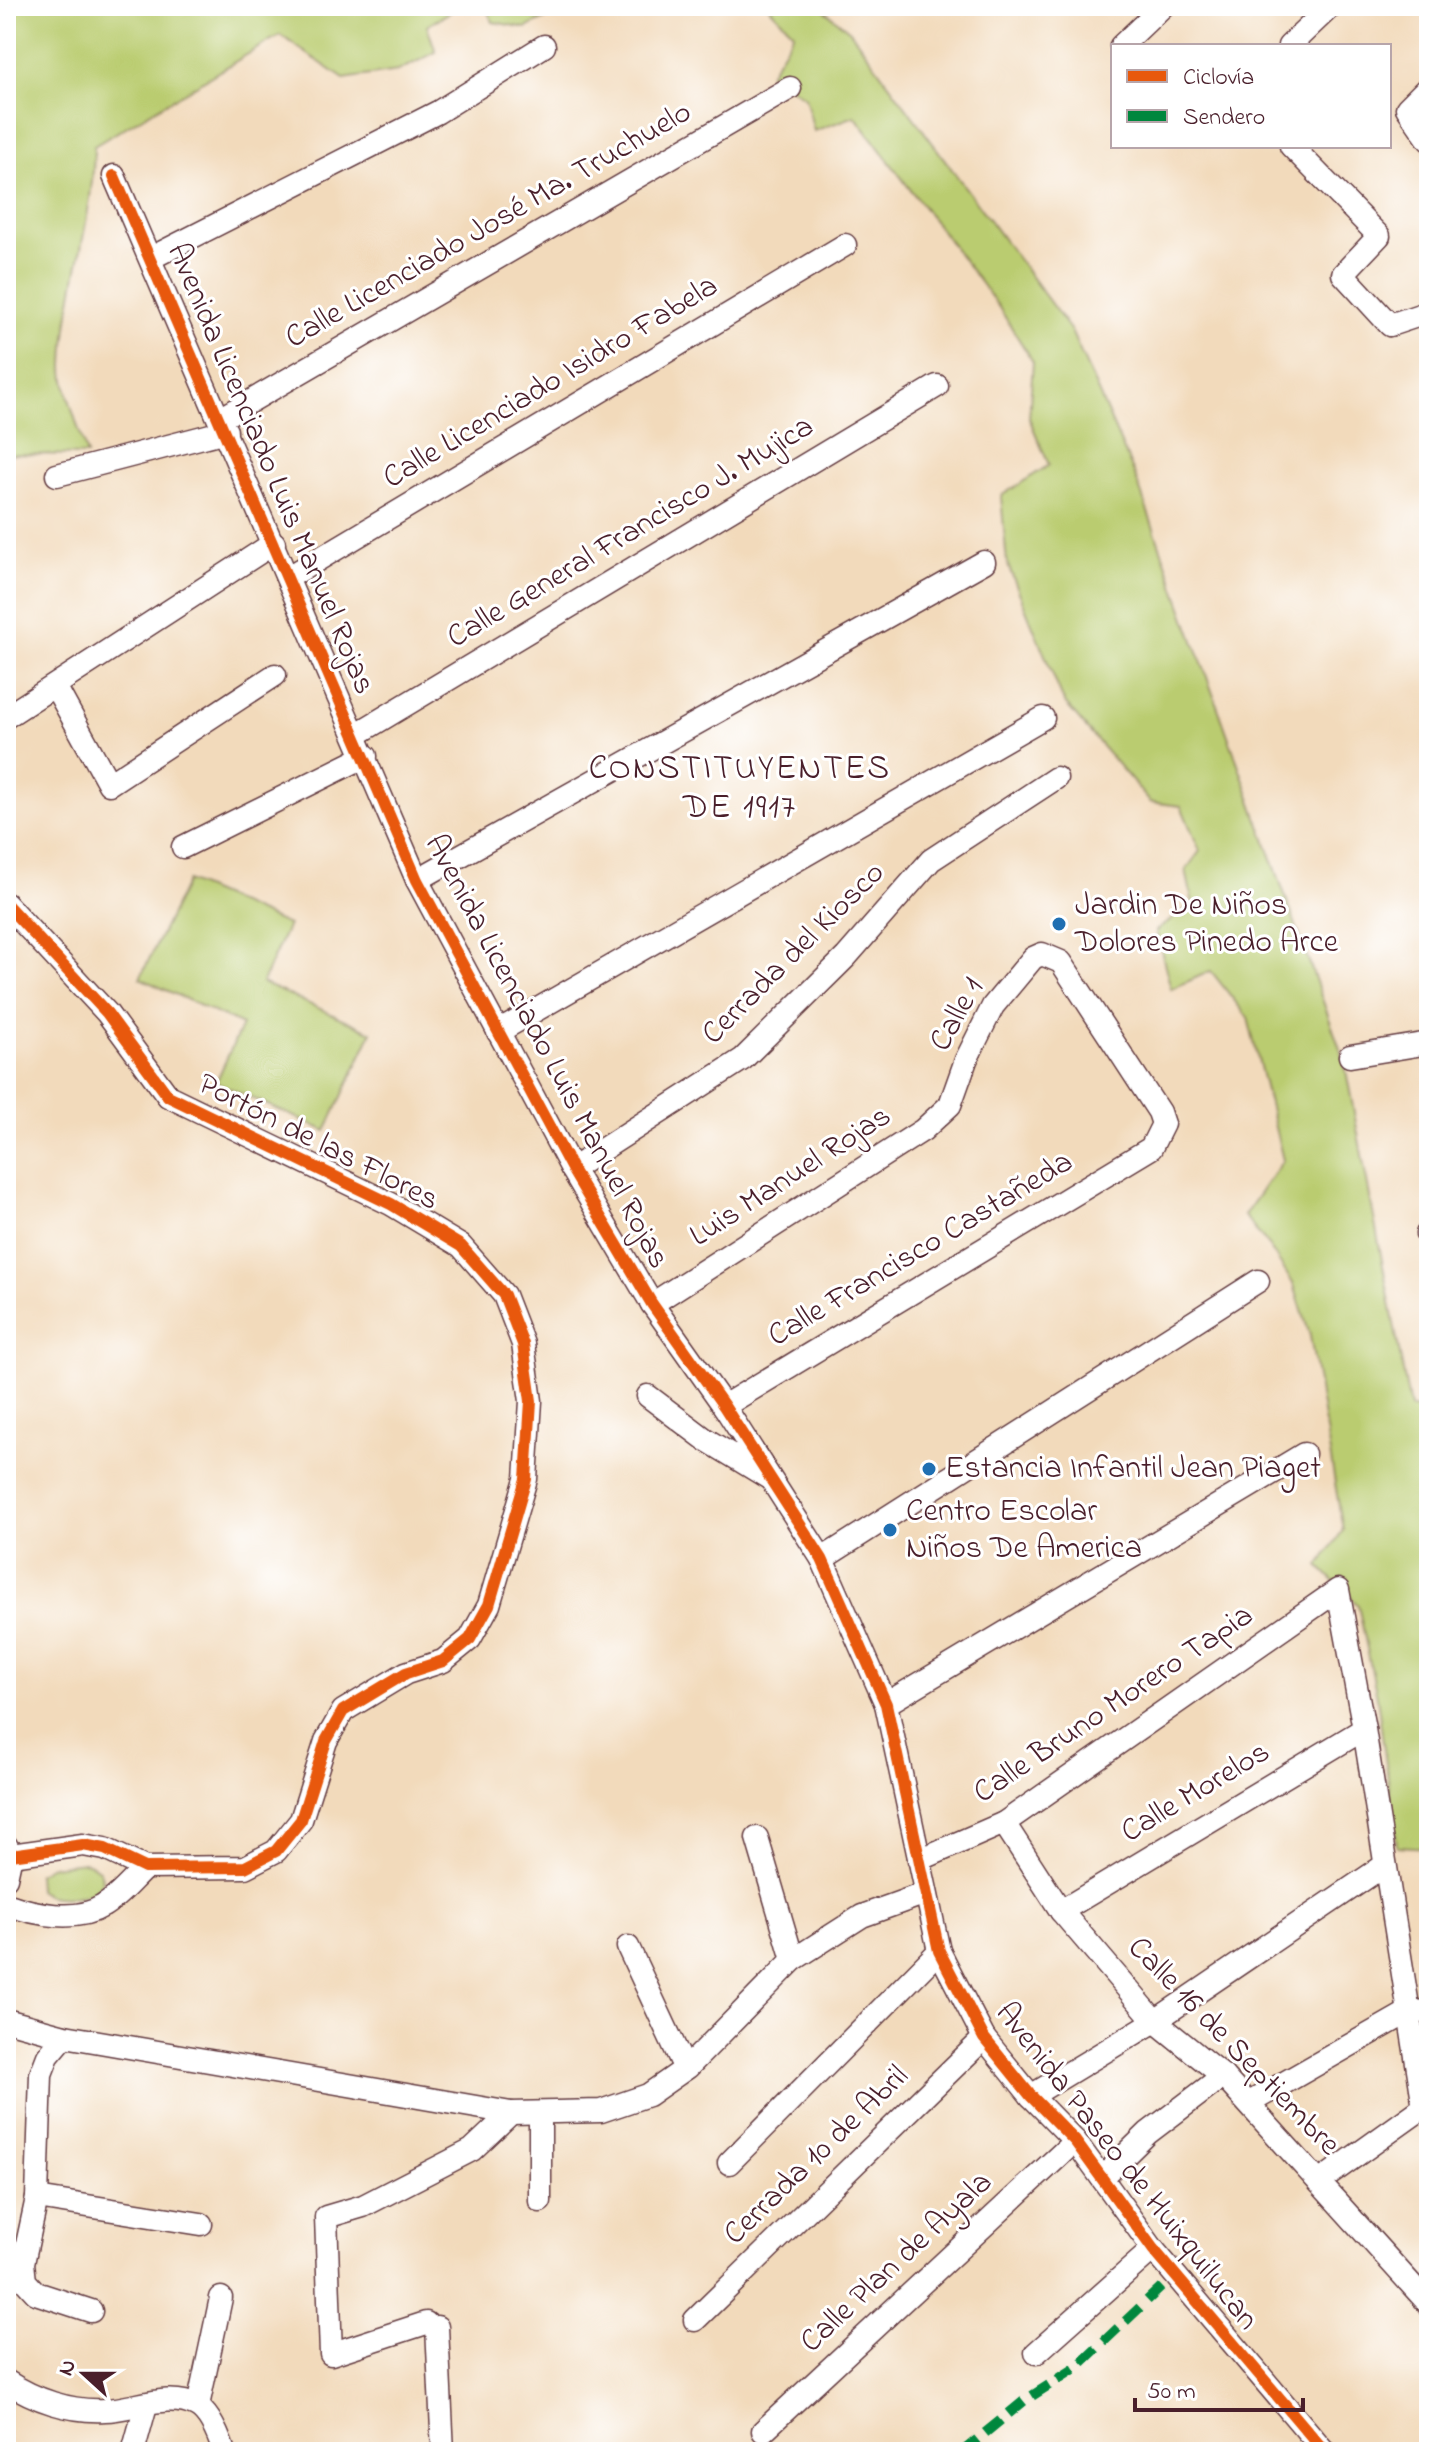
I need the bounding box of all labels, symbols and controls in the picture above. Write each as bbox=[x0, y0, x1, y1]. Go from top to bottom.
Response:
legend bbox=[1111, 44, 1391, 148]
text: Ciclovía bbox=[1183, 61, 1254, 96]
street label: Calle Licenciado José Ma. Truchuelo bbox=[277, 90, 701, 362]
text: Sendero bbox=[1183, 101, 1265, 136]
street label: Avenida Licenciado Luis Manuel Rojas bbox=[153, 236, 387, 702]
street label: Calle Licenciado Isidro Fabela bbox=[374, 264, 728, 502]
street label: Calle General Francisco J. Mujica bbox=[439, 405, 823, 661]
district label: CONSTITUYENTES DE 1917 bbox=[589, 745, 891, 834]
street label: Avenida Licenciado Luis Manuel Rojas bbox=[411, 826, 681, 1278]
street label: Cerrada del Kiosco bbox=[691, 851, 897, 1057]
place label: Jardin De Niños Dolores Pinedo Arce bbox=[1074, 883, 1339, 967]
marker: Jardin De Niños Dolores Pinedo Arce bbox=[1050, 915, 1068, 933]
street label: Calle 1 bbox=[919, 969, 997, 1061]
street label: Portón de las Flores bbox=[189, 1062, 447, 1224]
street label: Luis Manuel Rojas bbox=[681, 1094, 901, 1260]
street label: Calle Francisco Castañeda bbox=[759, 1140, 1083, 1360]
place label: Estancia Infantil Jean Piaget bbox=[945, 1446, 1321, 1493]
marker: Estancia Infantil Jean Piaget bbox=[920, 1460, 938, 1478]
place label: Centro Escolar Niños De America bbox=[906, 1489, 1142, 1573]
marker: Centro Escolar Niños De America bbox=[881, 1521, 899, 1539]
street label: Calle Bruno Morero Tapia bbox=[964, 1594, 1264, 1816]
street label: Calle Morelos bbox=[1113, 1730, 1279, 1856]
street label: Calle 16 de Septiembre bbox=[1115, 1927, 1351, 2168]
street label: Avenida Paseo de Huixquilucan bbox=[983, 1993, 1269, 2341]
street label: Cerrada 10 de Abril bbox=[714, 2055, 920, 2257]
street label: Calle Plan de Ayala bbox=[790, 2161, 1004, 2365]
north arrow bbox=[44, 2334, 124, 2414]
text: N bbox=[51, 2355, 86, 2381]
scale bar bbox=[1135, 2362, 1303, 2412]
text: 50 m bbox=[1147, 2375, 1196, 2410]

